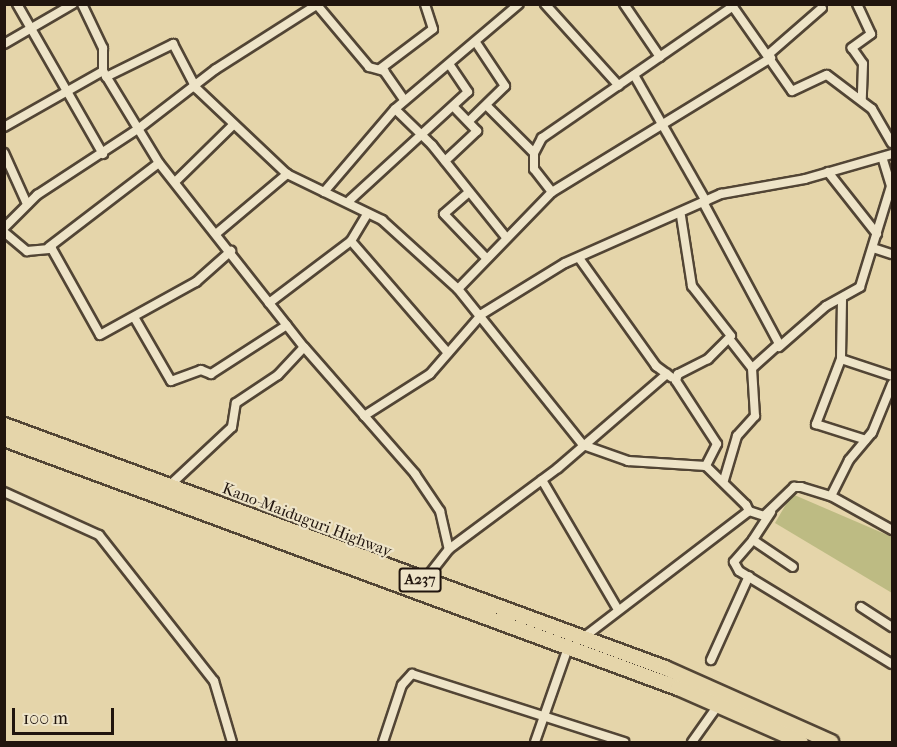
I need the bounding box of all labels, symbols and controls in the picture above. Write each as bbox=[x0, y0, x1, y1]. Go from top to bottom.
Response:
street label: Kano-Maiduguri Highway bbox=[220, 479, 394, 561]
road number: A237 bbox=[398, 568, 442, 592]
scale bar bbox=[15, 696, 117, 734]
text: 100 m bbox=[23, 708, 68, 729]

